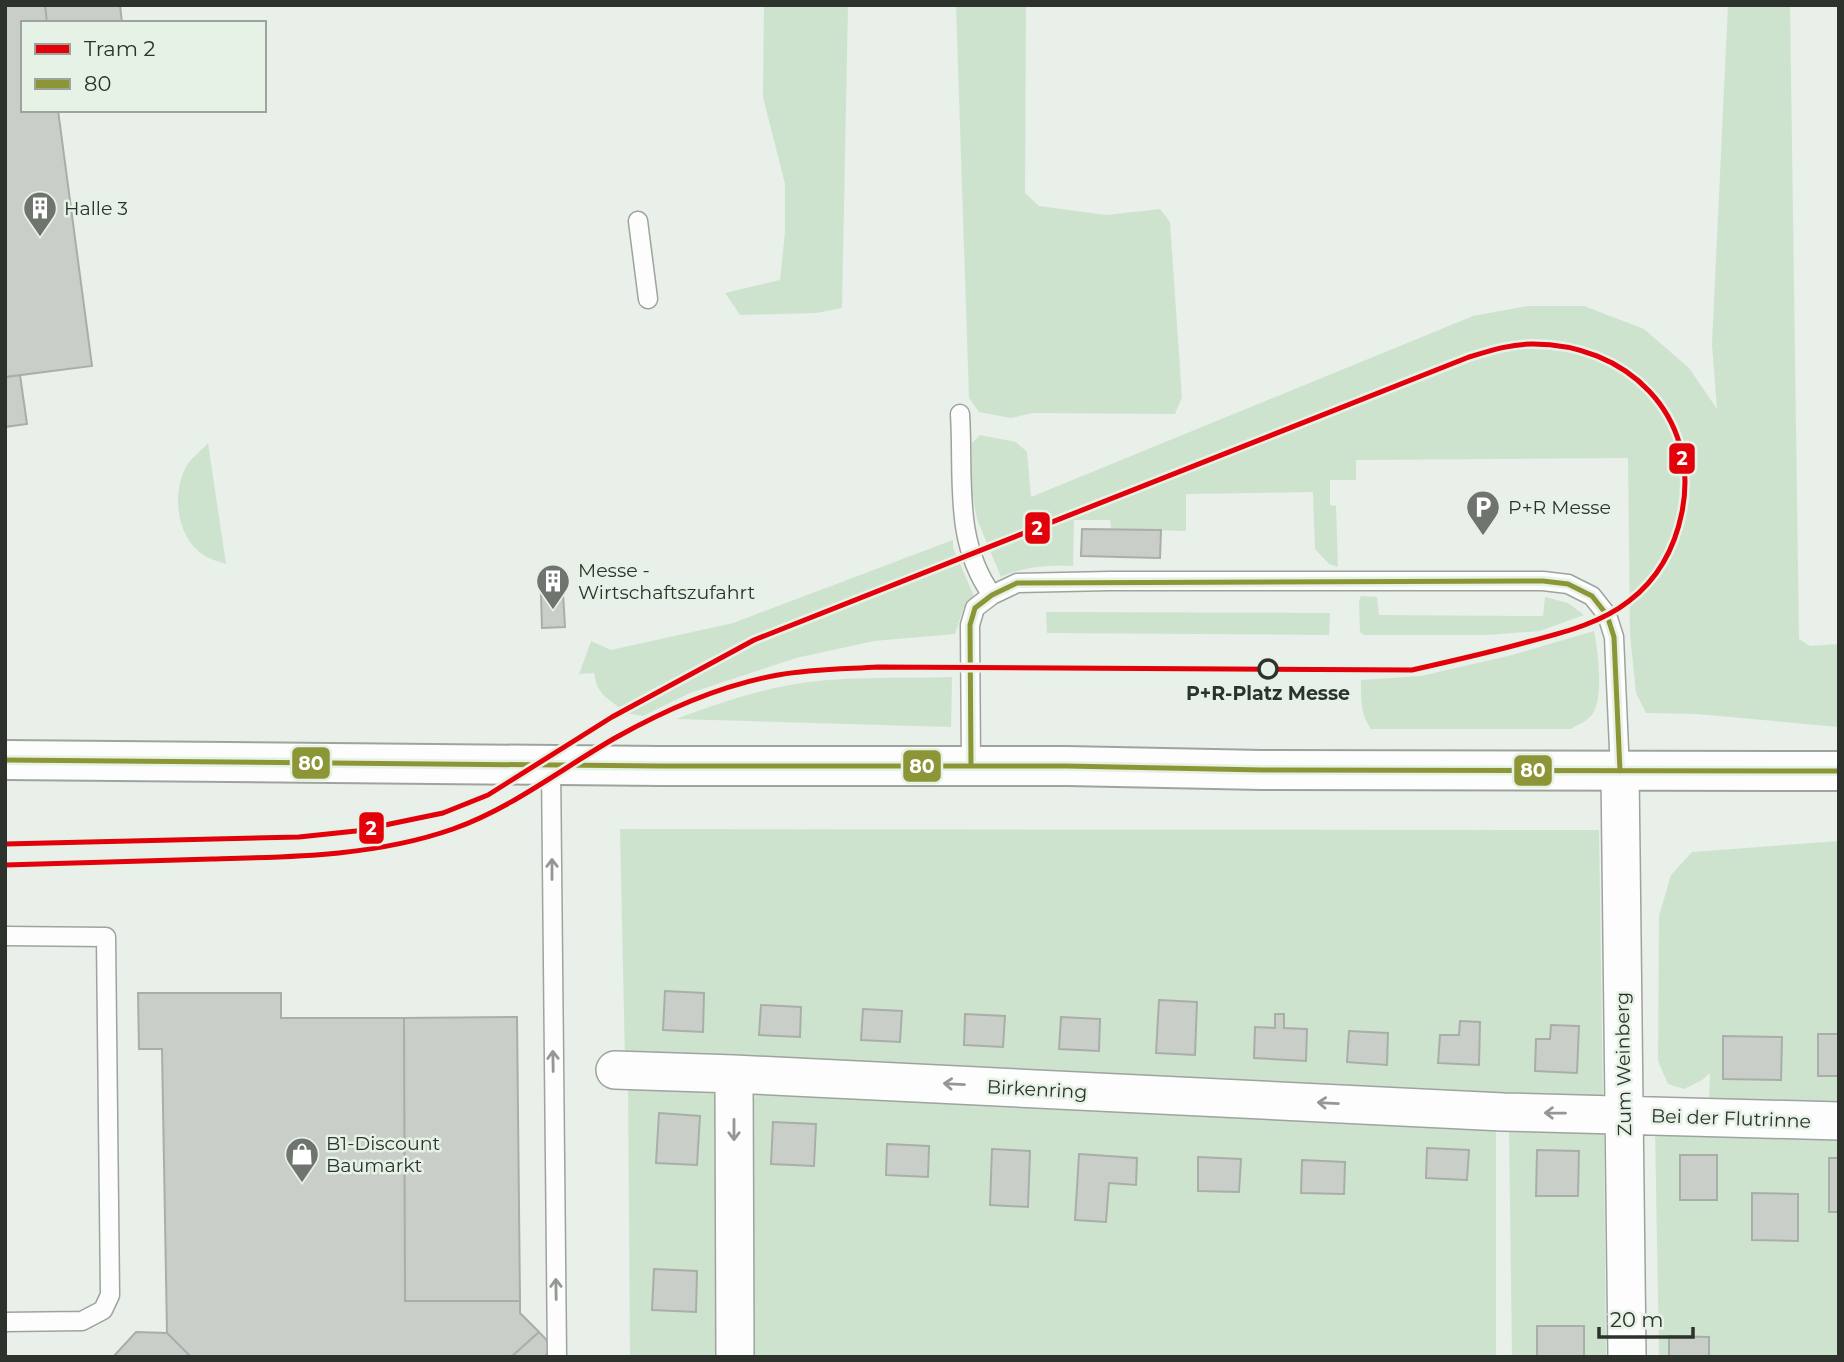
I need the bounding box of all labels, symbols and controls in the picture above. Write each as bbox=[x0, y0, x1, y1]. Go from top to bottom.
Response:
legend bbox=[21, 21, 266, 112]
text: Tram 2 bbox=[84, 36, 156, 61]
text: 80 bbox=[84, 71, 111, 96]
building icon: Halle 3 bbox=[21, 189, 59, 238]
place label: Halle 3 bbox=[64, 197, 128, 220]
line badge: 2 bbox=[1668, 442, 1696, 475]
text: 2 bbox=[1676, 447, 1688, 470]
parking icon: P+R Messe bbox=[1464, 488, 1502, 537]
place label: P+R Messe bbox=[1508, 496, 1611, 519]
line badge: 2 bbox=[1024, 511, 1051, 545]
text: 2 bbox=[1031, 517, 1043, 540]
place label: Messe - Wirtschaftszufahrt bbox=[578, 559, 755, 604]
building icon: Messe - Wirtschaftszufahrt bbox=[534, 562, 572, 611]
marker: P+R-Platz Messe bbox=[1258, 659, 1278, 679]
place label: P+R-Platz Messe bbox=[1186, 682, 1350, 705]
line badge: 80 bbox=[291, 746, 331, 780]
line badge: 80 bbox=[902, 749, 942, 783]
text: 80 bbox=[298, 752, 324, 775]
line badge: 80 bbox=[1513, 754, 1553, 787]
text: 80 bbox=[909, 755, 935, 778]
text: 80 bbox=[1520, 759, 1546, 782]
line badge: 2 bbox=[358, 811, 385, 845]
text: 2 bbox=[365, 817, 377, 840]
one-way arrow bbox=[545, 857, 559, 880]
street label: Zum Weinberg bbox=[1611, 992, 1636, 1136]
one-way arrow bbox=[547, 1050, 560, 1073]
street label: Birkenring bbox=[986, 1075, 1088, 1104]
one-way arrow bbox=[943, 1078, 966, 1091]
one-way arrow bbox=[1317, 1096, 1340, 1109]
street label: Bei der Flutrinne bbox=[1651, 1104, 1811, 1133]
one-way arrow bbox=[1544, 1106, 1567, 1119]
one-way arrow bbox=[727, 1118, 741, 1141]
place label: B1-Discount Baumarkt bbox=[326, 1132, 441, 1177]
shop icon: B1-Discount Baumarkt bbox=[283, 1135, 321, 1184]
one-way arrow bbox=[549, 1277, 563, 1300]
scale bar bbox=[1599, 1296, 1694, 1340]
text: 20 m bbox=[1610, 1307, 1664, 1332]

